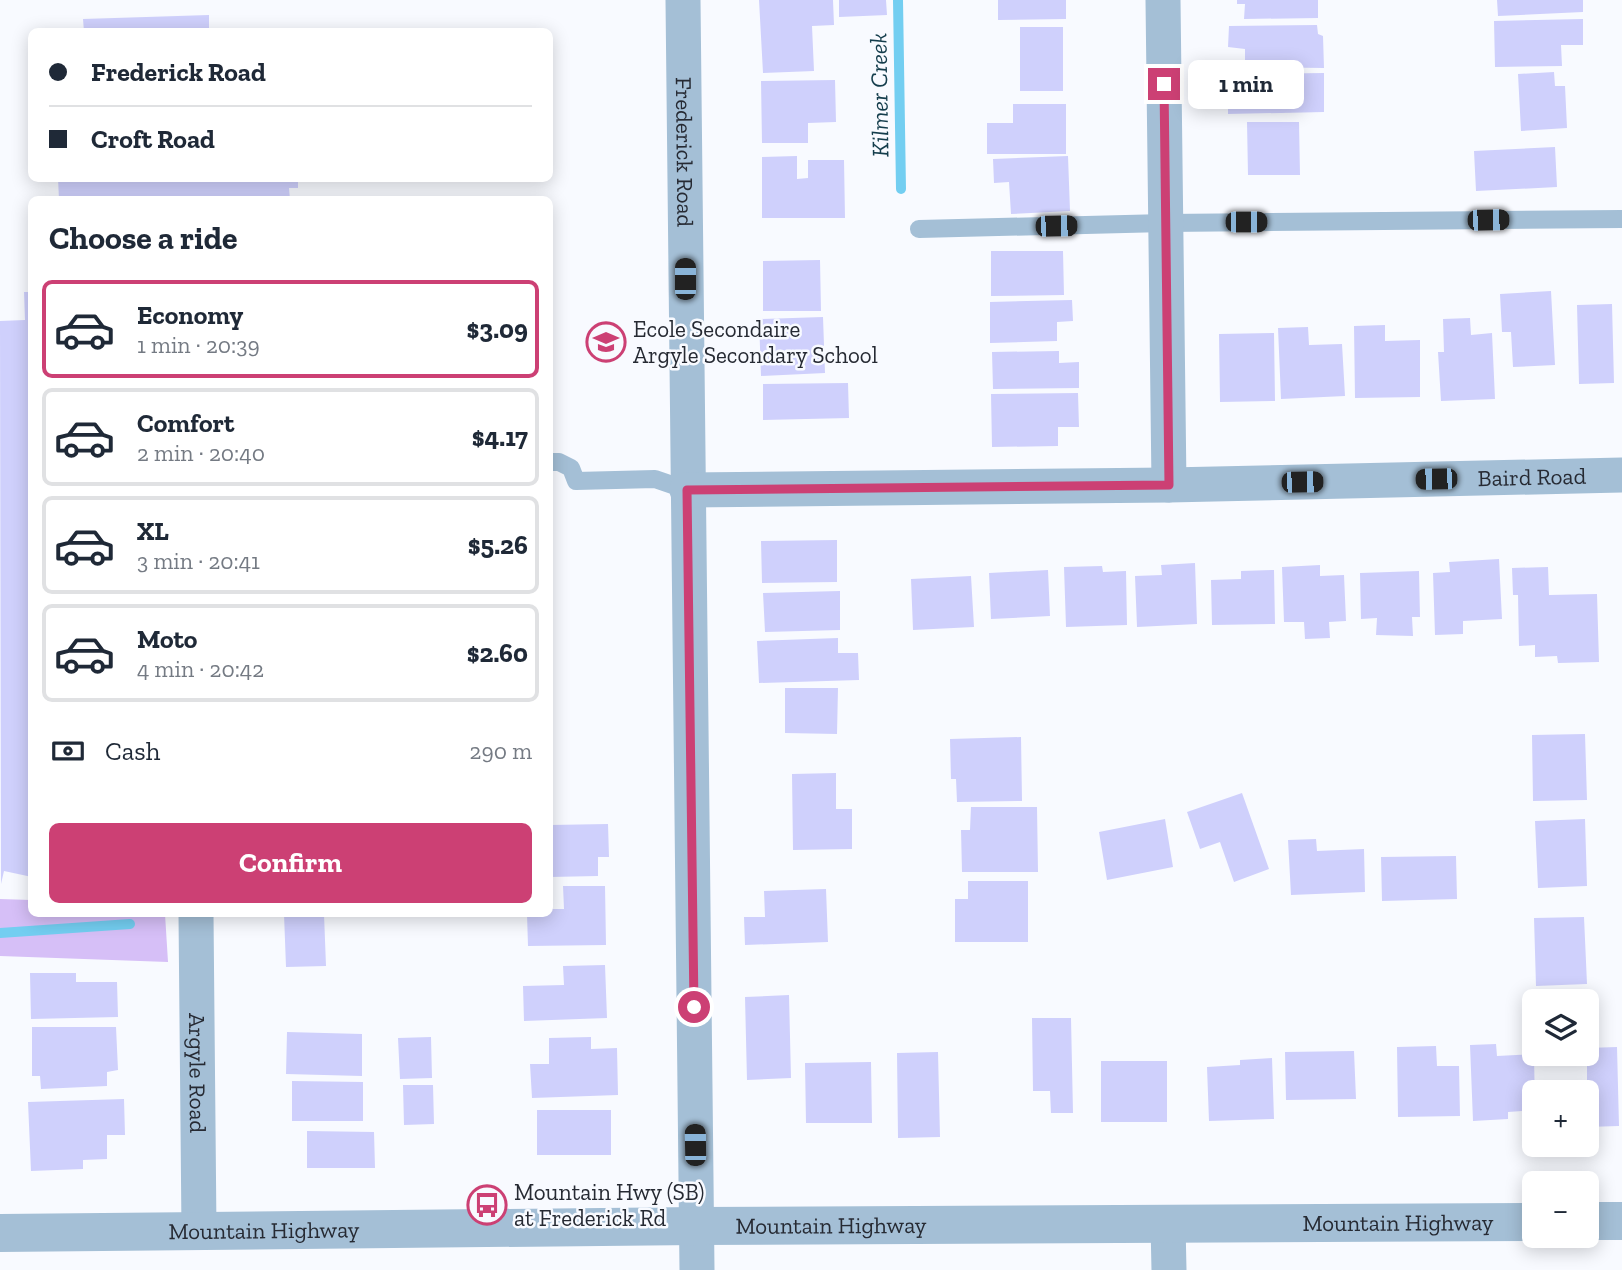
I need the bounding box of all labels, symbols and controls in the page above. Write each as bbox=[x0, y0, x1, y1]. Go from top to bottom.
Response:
water label: Kilmer Creek bbox=[863, 32, 895, 157]
text: Frederick Road bbox=[91, 56, 266, 88]
callout: 1 min bbox=[1188, 60, 1304, 108]
route end bbox=[1148, 68, 1180, 100]
text: 1 min bbox=[1219, 70, 1273, 98]
street label: Frederick Road bbox=[670, 77, 700, 228]
text: Croft Road bbox=[91, 123, 215, 155]
car bbox=[1467, 209, 1510, 231]
car bbox=[1226, 212, 1268, 233]
car bbox=[1035, 215, 1078, 237]
text: Choose a ride bbox=[49, 219, 237, 257]
car bbox=[675, 258, 696, 300]
icon: car bbox=[53, 298, 116, 361]
text: Economy bbox=[137, 299, 243, 331]
text: $3.09 bbox=[467, 313, 528, 345]
place label: Ecole Secondaire Argyle Secondary School bbox=[633, 315, 878, 369]
school or university icon: Ecole Secondaire Argyle Secondary School bbox=[585, 321, 627, 363]
text: 1 min · 20:39 bbox=[137, 331, 260, 359]
icon: car bbox=[53, 406, 116, 469]
text: Comfort bbox=[137, 407, 234, 439]
text: $4.17 bbox=[472, 421, 528, 453]
text: 2 min · 20:40 bbox=[137, 439, 265, 467]
street label: Baird Road bbox=[1477, 462, 1587, 492]
car bbox=[1415, 468, 1458, 490]
car bbox=[1281, 471, 1324, 493]
icon: car bbox=[53, 514, 116, 577]
text: XL bbox=[137, 515, 169, 547]
text: $5.26 bbox=[468, 529, 528, 561]
text: 3 min · 20:41 bbox=[137, 547, 260, 575]
icon: car bbox=[53, 622, 116, 685]
text: Moto bbox=[137, 623, 197, 655]
text: $2.60 bbox=[467, 637, 528, 669]
text: 4 min · 20:42 bbox=[137, 655, 264, 683]
icon: cash bbox=[49, 732, 87, 770]
text: Cash bbox=[105, 735, 160, 767]
text: 290 m bbox=[470, 737, 532, 765]
button: Confirm bbox=[49, 823, 532, 903]
map controls bbox=[1522, 989, 1599, 1248]
button: layers bbox=[1522, 989, 1599, 1066]
route start bbox=[678, 991, 710, 1023]
street label: Argyle Road bbox=[183, 1013, 212, 1134]
button: + bbox=[1522, 1080, 1599, 1157]
car bbox=[685, 1124, 706, 1166]
button: − bbox=[1522, 1171, 1599, 1248]
place label: Mountain Hwy (SB) at Frederick Rd bbox=[514, 1178, 704, 1232]
bus stop icon: Mountain Hwy (SB) at Frederick Rd bbox=[466, 1184, 508, 1226]
street label: Mountain Highway bbox=[1302, 1208, 1494, 1237]
street label: Mountain Highway bbox=[735, 1211, 927, 1240]
street label: Mountain Highway bbox=[168, 1215, 360, 1245]

